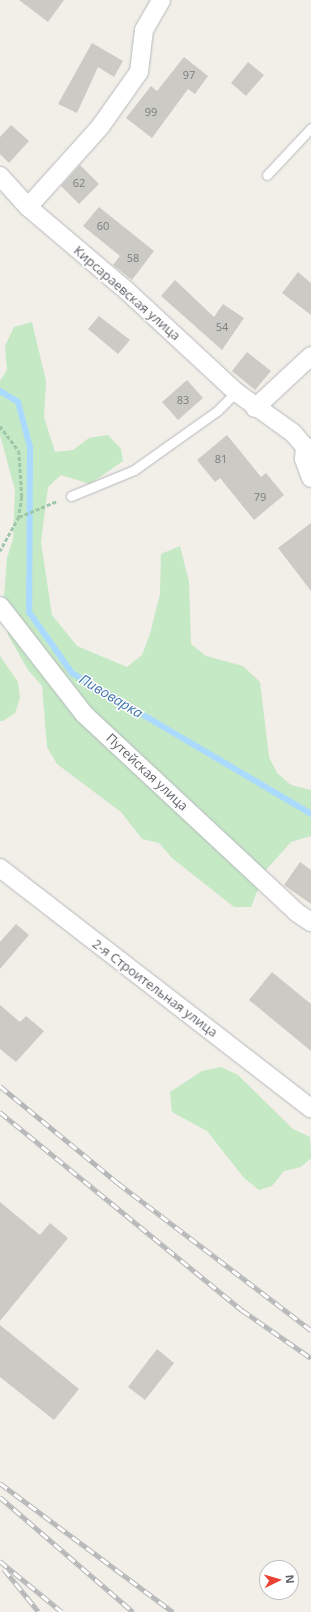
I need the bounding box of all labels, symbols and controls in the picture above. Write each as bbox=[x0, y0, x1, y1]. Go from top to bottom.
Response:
house number: 97 bbox=[183, 68, 195, 82]
house number: 99 bbox=[145, 105, 157, 119]
house number: 62 bbox=[73, 176, 85, 190]
house number: 60 bbox=[97, 219, 109, 233]
street label: Кирсараевская улица bbox=[71, 243, 183, 343]
house number: 58 bbox=[127, 251, 139, 265]
house number: 54 bbox=[216, 320, 228, 334]
house number: 83 bbox=[177, 393, 189, 407]
house number: 81 bbox=[215, 452, 227, 466]
house number: 79 bbox=[254, 490, 266, 504]
water label: Пивоварка bbox=[76, 670, 146, 722]
street label: Путейская улица bbox=[103, 730, 191, 814]
street label: 2-я Строительная улица bbox=[89, 936, 221, 1040]
north arrow bbox=[259, 1560, 299, 1600]
text: N bbox=[283, 1574, 298, 1584]

